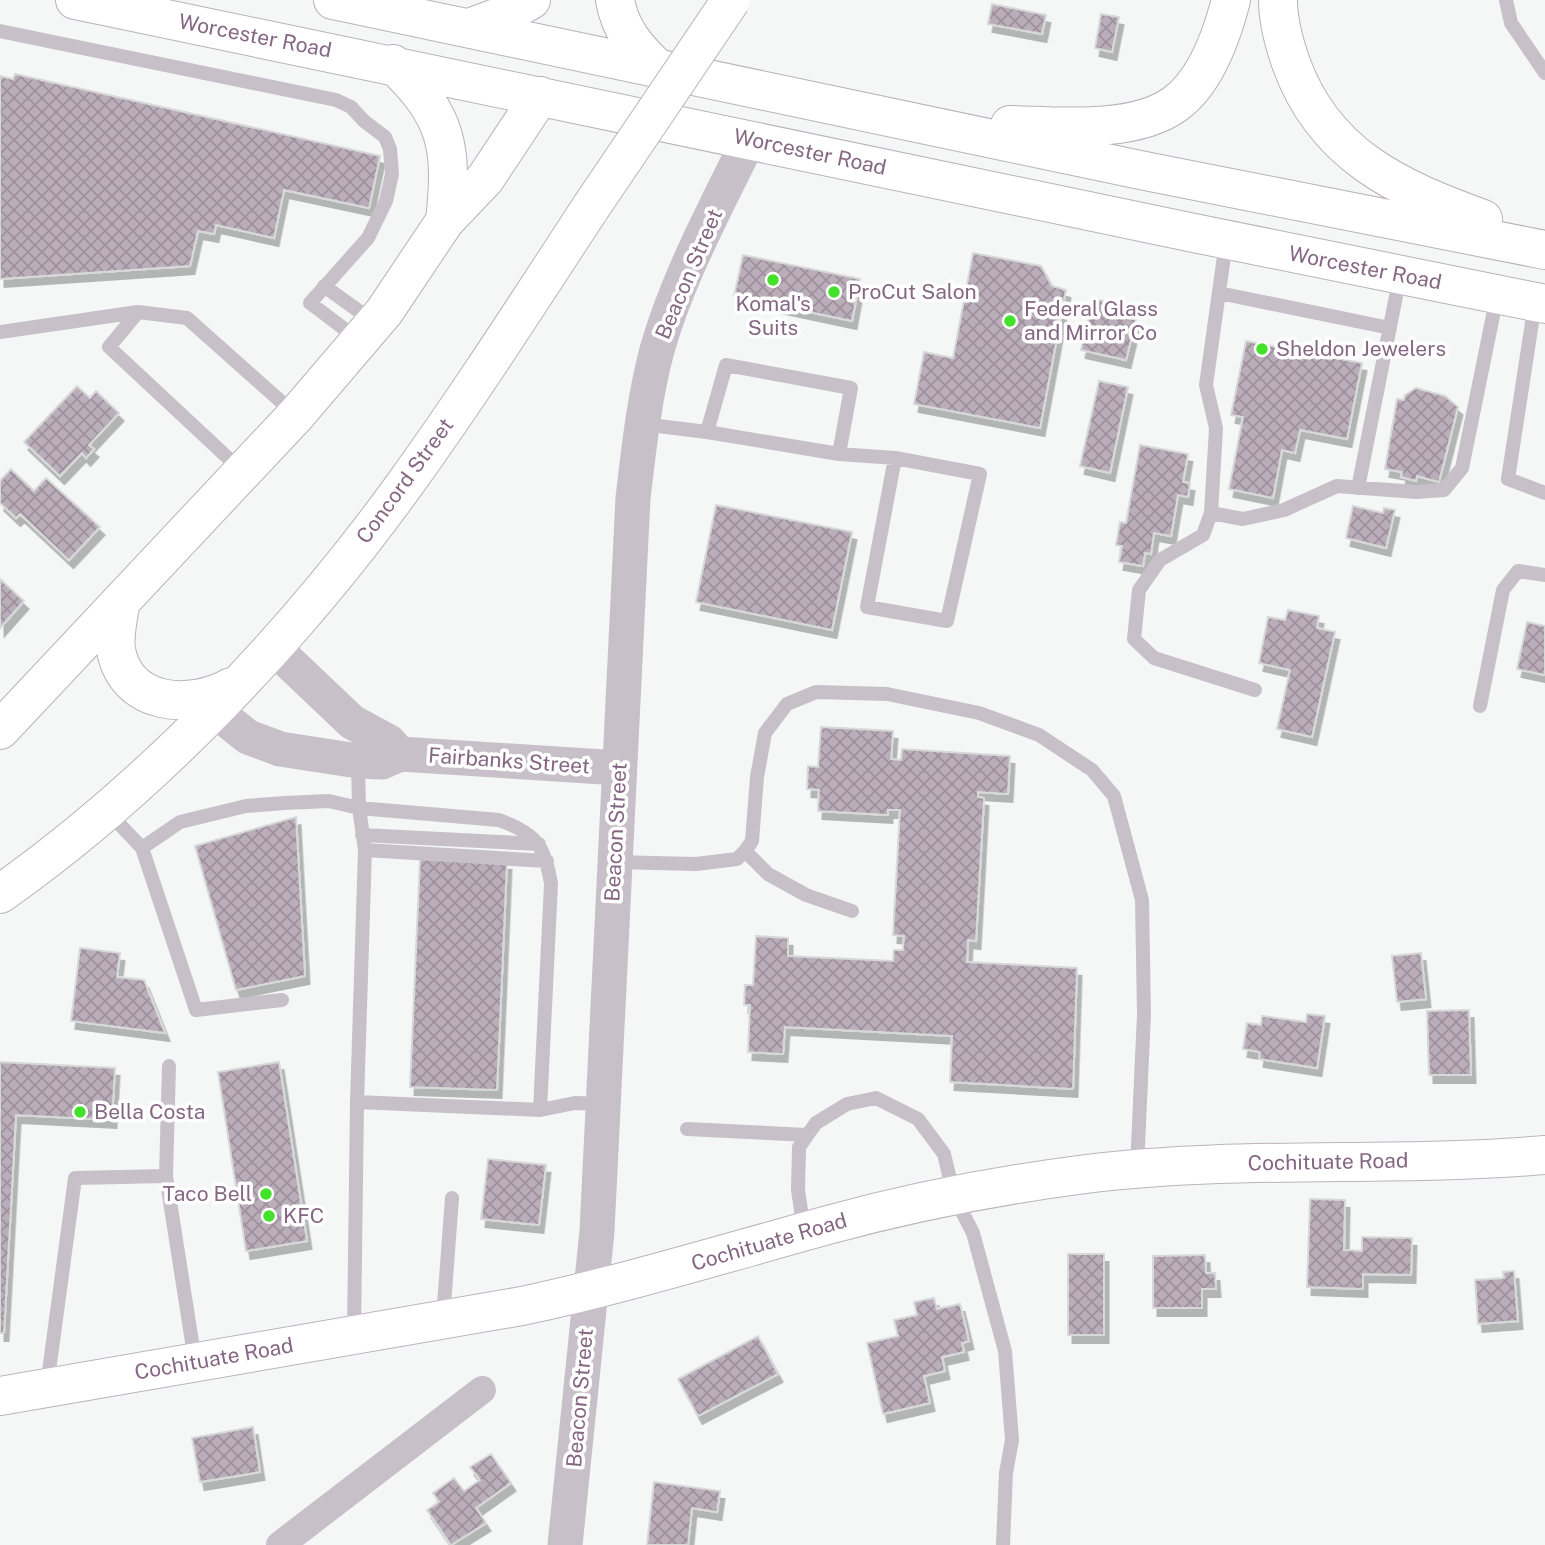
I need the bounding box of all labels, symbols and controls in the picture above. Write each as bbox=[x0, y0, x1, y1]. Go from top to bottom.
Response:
street label: Worcester Road bbox=[176, 8, 334, 63]
street label: Worcester Road bbox=[732, 123, 889, 180]
street label: Beacon Street bbox=[650, 205, 727, 343]
street label: Worcester Road bbox=[1286, 240, 1444, 295]
marker: Komal's Suits bbox=[765, 272, 781, 288]
place label: ProCut Salon bbox=[848, 279, 977, 304]
marker: ProCut Salon bbox=[826, 284, 842, 300]
place label: Komal's Suits bbox=[735, 291, 811, 340]
place label: Federal Glass and Mirror Co bbox=[1024, 296, 1158, 345]
marker: Federal Glass and Mirror Co bbox=[1002, 313, 1018, 329]
place label: Sheldon Jewelers bbox=[1276, 336, 1446, 361]
marker: Sheldon Jewelers bbox=[1254, 341, 1270, 357]
street label: Concord Street bbox=[351, 413, 458, 548]
street label: Fairbanks Street bbox=[427, 742, 591, 779]
street label: Beacon Street bbox=[599, 762, 632, 902]
place label: Bella Costa bbox=[94, 1099, 205, 1124]
marker: Bella Costa bbox=[72, 1104, 88, 1120]
street label: Cochituate Road bbox=[1247, 1148, 1409, 1175]
place label: Taco Bell bbox=[163, 1181, 252, 1206]
marker: Taco Bell bbox=[258, 1186, 274, 1202]
place label: KFC bbox=[283, 1203, 324, 1228]
street label: Cochituate Road bbox=[688, 1207, 850, 1276]
marker: KFC bbox=[261, 1208, 277, 1224]
street label: Beacon Street bbox=[561, 1327, 598, 1468]
street label: Cochituate Road bbox=[133, 1332, 295, 1385]

